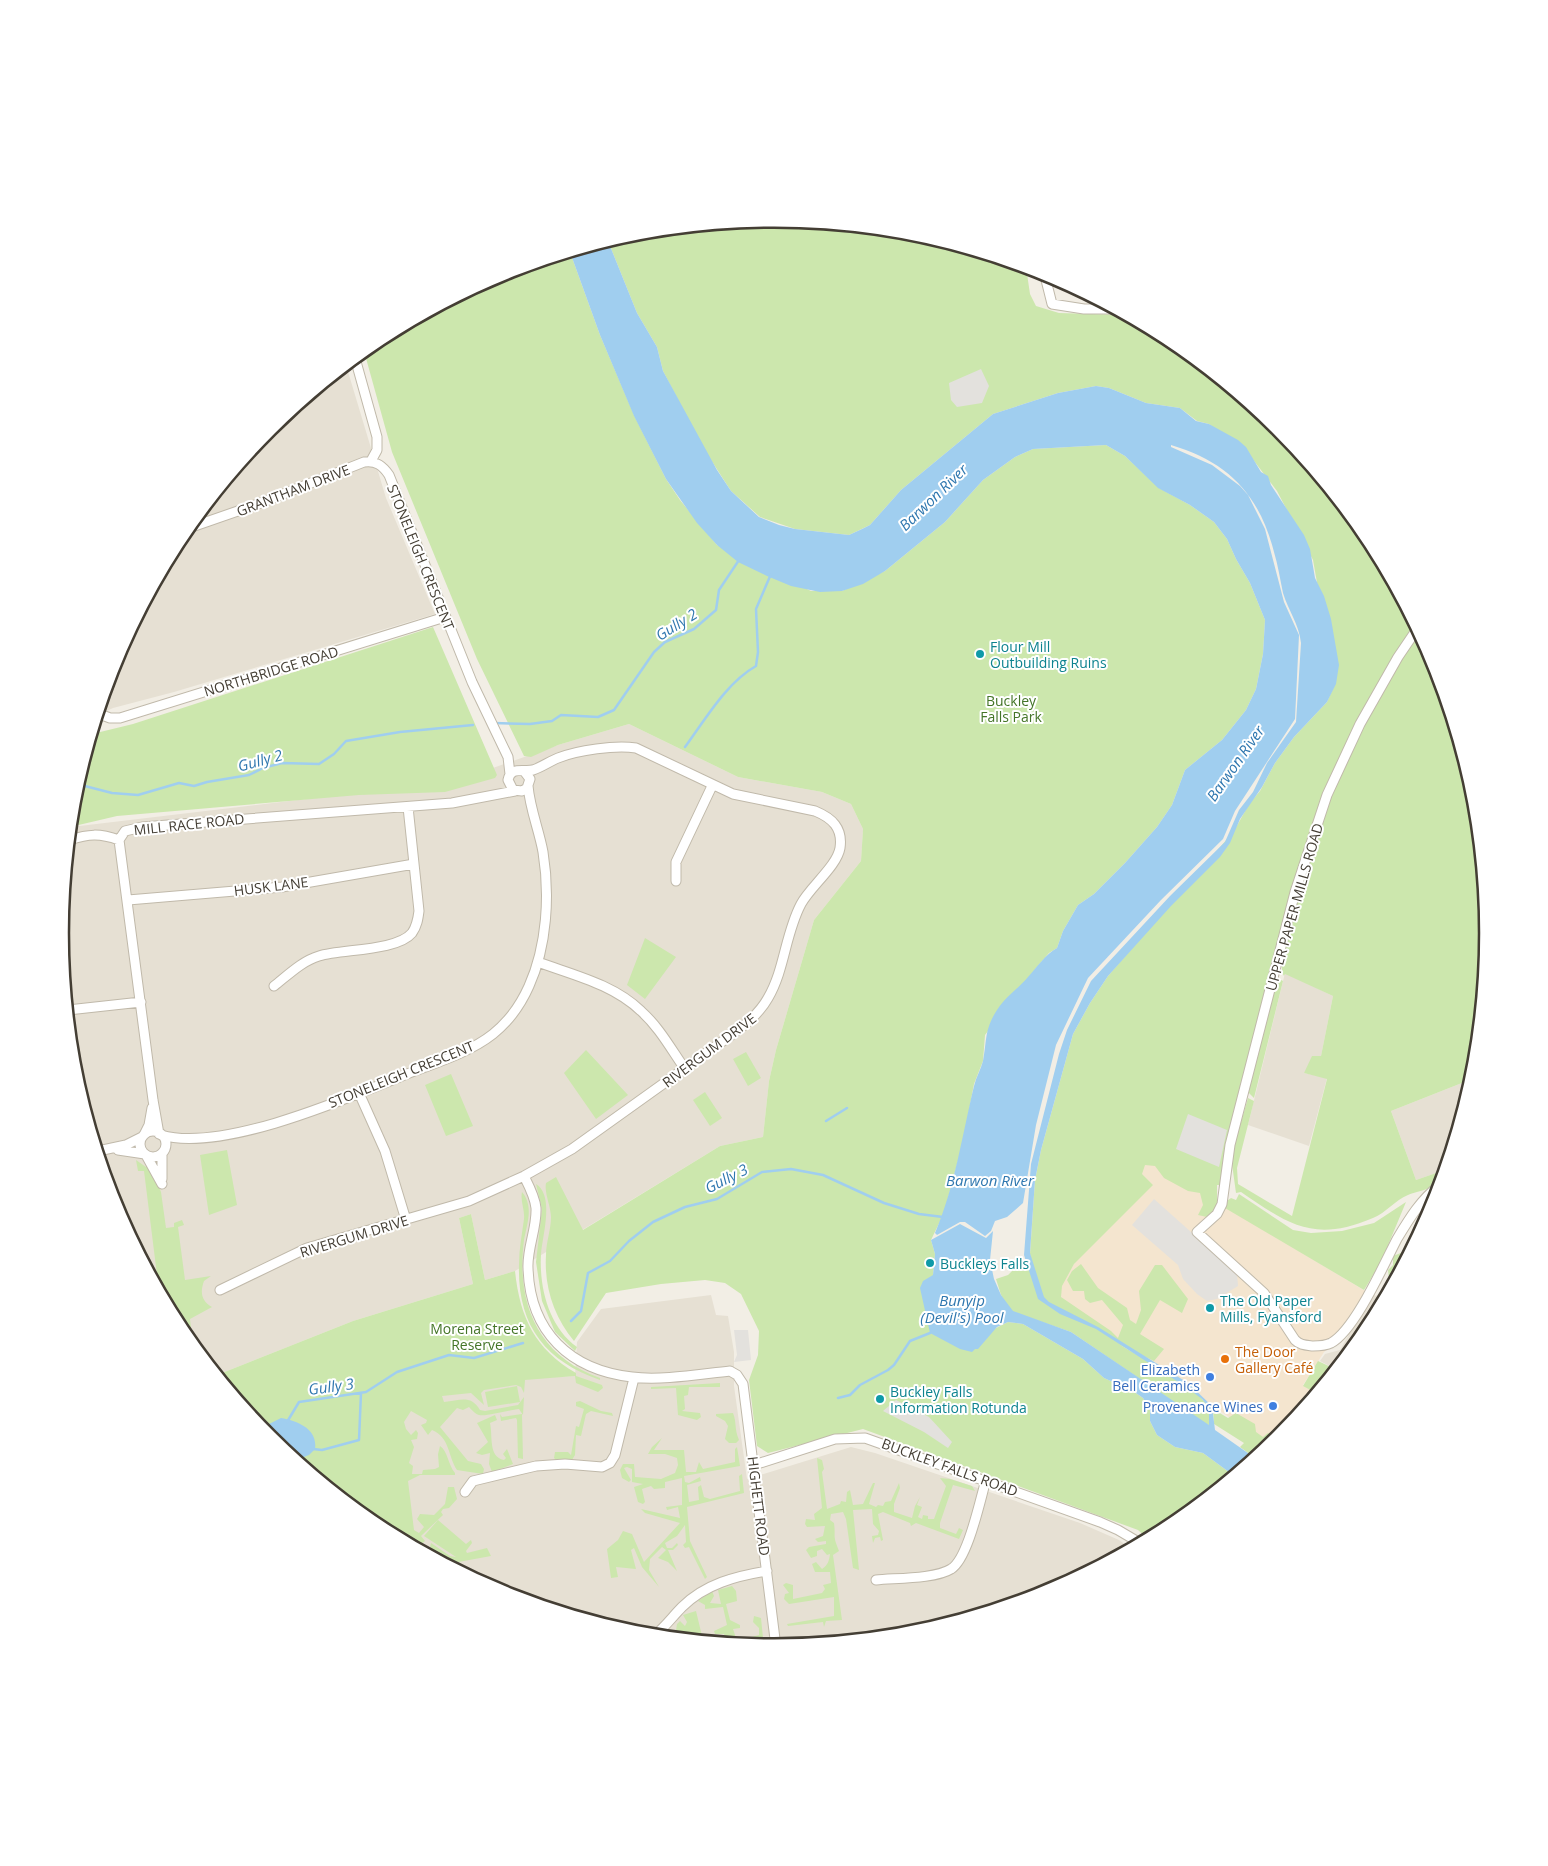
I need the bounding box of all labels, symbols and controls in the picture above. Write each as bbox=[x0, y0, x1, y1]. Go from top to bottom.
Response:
water label: Barwon River bbox=[894, 459, 972, 535]
street label: GRANTHAM DRIVE bbox=[234, 460, 352, 520]
street label: STONELEIGH CRESCENT bbox=[383, 481, 459, 633]
water label: Gully 2 bbox=[651, 603, 701, 645]
place label: Flour Mill Outbuilding Ruins bbox=[990, 637, 1107, 672]
street label: NORTHBRIDGE ROAD bbox=[201, 641, 341, 701]
marker: Flour Mill Outbuilding Ruins bbox=[974, 648, 986, 660]
park label: Buckley Falls Park bbox=[980, 691, 1042, 726]
water label: Barwon River bbox=[1202, 720, 1269, 805]
water label: Gully 2 bbox=[235, 744, 285, 776]
street label: MILL RACE ROAD bbox=[133, 809, 245, 839]
street label: UPPER PAPER MILLS ROAD bbox=[1261, 821, 1327, 993]
street label: HUSK LANE bbox=[233, 872, 309, 900]
street label: RIVERGUM DRIVE bbox=[658, 1008, 760, 1092]
street label: STONELEIGH CRESCENT bbox=[325, 1036, 477, 1112]
water label: Gully 3 bbox=[701, 1159, 751, 1197]
water label: Barwon River bbox=[946, 1170, 1035, 1190]
street label: RIVERGUM DRIVE bbox=[297, 1210, 411, 1262]
place label: Buckleys Falls bbox=[940, 1254, 1029, 1273]
marker: Buckleys Falls bbox=[924, 1257, 936, 1269]
water label: Bunyip (Devil's) Pool bbox=[920, 1290, 1005, 1327]
place label: The Old Paper Mills, Fyansford bbox=[1220, 1291, 1322, 1326]
marker: The Old Paper Mills, Fyansford bbox=[1204, 1302, 1216, 1314]
park label: Morena Street Reserve bbox=[430, 1319, 524, 1354]
place label: The Door Gallery Café bbox=[1235, 1342, 1314, 1377]
marker: The Door Gallery Café bbox=[1219, 1353, 1231, 1365]
place label: Elizabeth Bell Ceramics bbox=[1112, 1360, 1200, 1395]
marker: Elizabeth Bell Ceramics bbox=[1204, 1371, 1216, 1383]
water label: Gully 3 bbox=[307, 1373, 355, 1399]
place label: Buckley Falls Information Rotunda bbox=[890, 1382, 1027, 1417]
marker: Buckley Falls Information Rotunda bbox=[874, 1393, 886, 1405]
place label: Provenance Wines bbox=[1143, 1397, 1263, 1416]
marker: Provenance Wines bbox=[1267, 1400, 1279, 1412]
street label: BUCKLEY FALLS ROAD bbox=[879, 1433, 1021, 1501]
street label: HIGHETT ROAD bbox=[743, 1455, 775, 1557]

